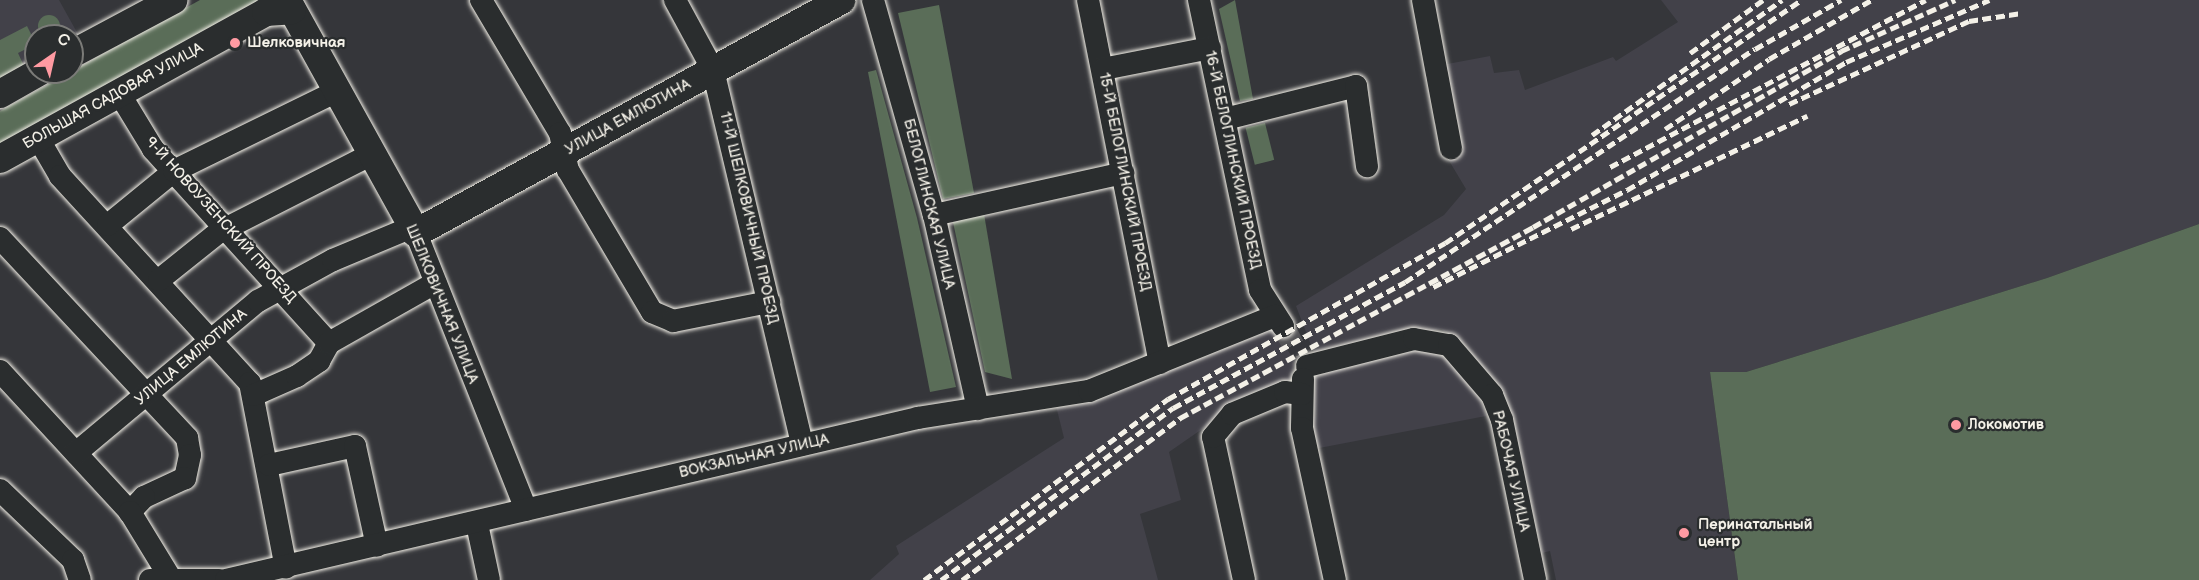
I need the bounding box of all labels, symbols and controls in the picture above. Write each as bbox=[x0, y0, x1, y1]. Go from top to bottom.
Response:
north arrow bbox=[24, 24, 84, 84]
place label: Шелковичная bbox=[247, 34, 345, 52]
marker: Шелковичная bbox=[228, 36, 242, 50]
street label: БОЛЬШАЯ САДОВАЯ УЛИЦА bbox=[20, 39, 206, 153]
street label: 16-Й БЕЛОГЛИНСКИЙ ПРОЕЗД bbox=[1201, 49, 1265, 271]
street label: 15-Й БЕЛОГЛИНСКИЙ ПРОЕЗД bbox=[1095, 71, 1155, 293]
street label: УЛИЦА ЕМЛЮТИНА bbox=[562, 75, 694, 159]
street label: 11-Й ШЕЛКОВИЧНЫЙ ПРОЕЗД bbox=[716, 110, 782, 326]
street label: БЕЛОГЛИНСКАЯ УЛИЦА bbox=[899, 117, 959, 291]
street label: 9-Й НОВОУЗЕНСКИЙ ПРОЕЗД bbox=[142, 133, 300, 307]
street label: ШЕЛКОВИЧНАЯ УЛИЦА bbox=[402, 222, 482, 386]
street label: УЛИЦА ЕМЛЮТИНА bbox=[131, 305, 251, 409]
street label: РАБОЧАЯ УЛИЦА bbox=[1488, 409, 1534, 533]
place label: Локомотив bbox=[1968, 416, 2044, 434]
marker: Локомотив bbox=[1949, 418, 1963, 432]
street label: ВОКЗАЛЬНАЯ УЛИЦА bbox=[677, 430, 831, 482]
place label: Перинатальный центр bbox=[1698, 515, 1812, 550]
marker: Перинатальный центр bbox=[1675, 524, 1693, 542]

